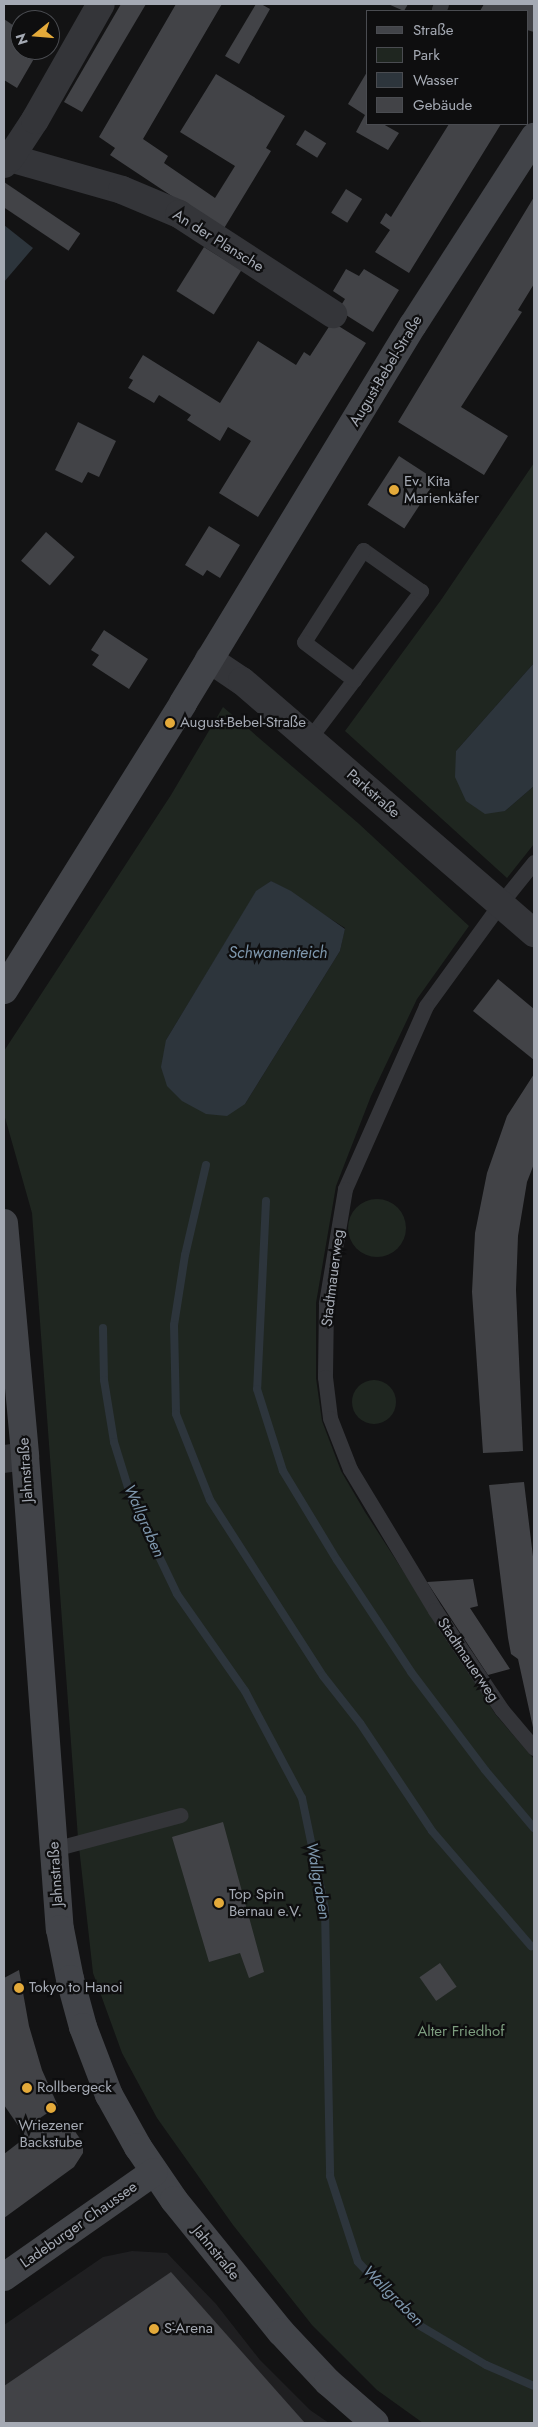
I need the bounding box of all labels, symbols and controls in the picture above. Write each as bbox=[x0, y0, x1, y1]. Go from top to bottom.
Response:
north arrow bbox=[10, 10, 60, 60]
legend bbox=[366, 10, 528, 125]
text: Straße bbox=[413, 19, 453, 41]
text: N bbox=[10, 31, 33, 47]
text: Park bbox=[413, 44, 440, 66]
text: Wasser bbox=[413, 69, 459, 91]
text: Gebäude bbox=[413, 94, 472, 116]
street label: An der Plansche bbox=[169, 206, 267, 276]
street label: August-Bebel-Straße bbox=[346, 312, 426, 430]
place label: Ev. Kita Marienkäfer bbox=[404, 472, 479, 507]
marker: Ev. Kita Marienkäfer bbox=[388, 484, 400, 496]
place label: August-Bebel-Straße bbox=[180, 714, 306, 732]
marker: August-Bebel-Straße bbox=[164, 717, 176, 729]
street label: Parkstraße bbox=[343, 766, 403, 822]
water label: Schwanenteich bbox=[228, 943, 328, 963]
street label: Stadtmauerweg bbox=[318, 1228, 348, 1328]
street label: Jahnstraße bbox=[15, 1437, 37, 1503]
water label: Wallgraben bbox=[119, 1482, 169, 1560]
street label: Stadtmauerweg bbox=[433, 1615, 503, 1705]
street label: Jahnstraße bbox=[45, 1841, 67, 1907]
water label: Wallgraben bbox=[302, 1841, 334, 1921]
place label: Top Spin Bernau e.V. bbox=[229, 1885, 302, 1920]
marker: Top Spin Bernau e.V. bbox=[213, 1897, 225, 1909]
place label: Tokyo to Hanoi bbox=[29, 1979, 123, 1997]
marker: Tokyo to Hanoi bbox=[13, 1982, 25, 1994]
park label: Alter Friedhof bbox=[417, 2023, 505, 2041]
place label: Rollbergeck bbox=[37, 2079, 112, 2097]
marker: Rollbergeck bbox=[21, 2082, 33, 2094]
marker: Wriezener Backstube bbox=[45, 2102, 57, 2114]
place label: Wriezener Backstube bbox=[18, 2116, 84, 2151]
street label: Ladeburger Chaussee bbox=[17, 2178, 141, 2272]
street label: Jahnstraße bbox=[189, 2222, 243, 2284]
water label: Wallgraben bbox=[359, 2262, 427, 2330]
place label: Ṡ-Arena bbox=[164, 2320, 213, 2338]
marker: Ṡ-Arena bbox=[148, 2323, 160, 2335]

